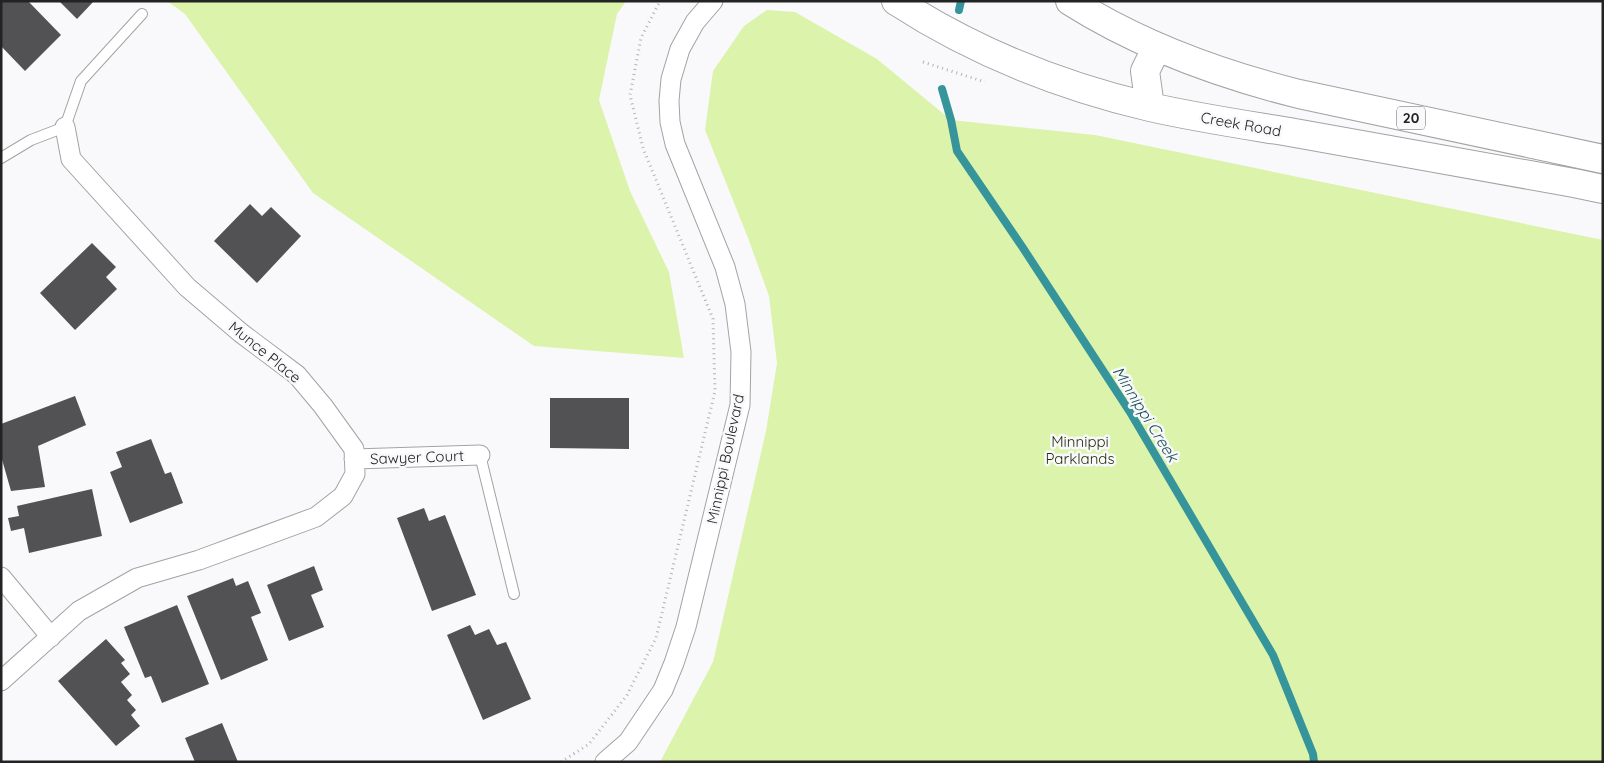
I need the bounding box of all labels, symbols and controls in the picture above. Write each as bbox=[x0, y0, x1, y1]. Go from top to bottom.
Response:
road number: 20 bbox=[1397, 106, 1425, 130]
street label: Creek Road bbox=[1199, 108, 1283, 140]
street label: Munce Place bbox=[225, 317, 305, 387]
water label: Minnippi Creek bbox=[1109, 363, 1184, 467]
street label: Minnippi Boulevard bbox=[702, 392, 748, 526]
park label: Minnippi Parklands bbox=[1045, 432, 1115, 468]
street label: Sawyer Court bbox=[370, 446, 464, 468]

